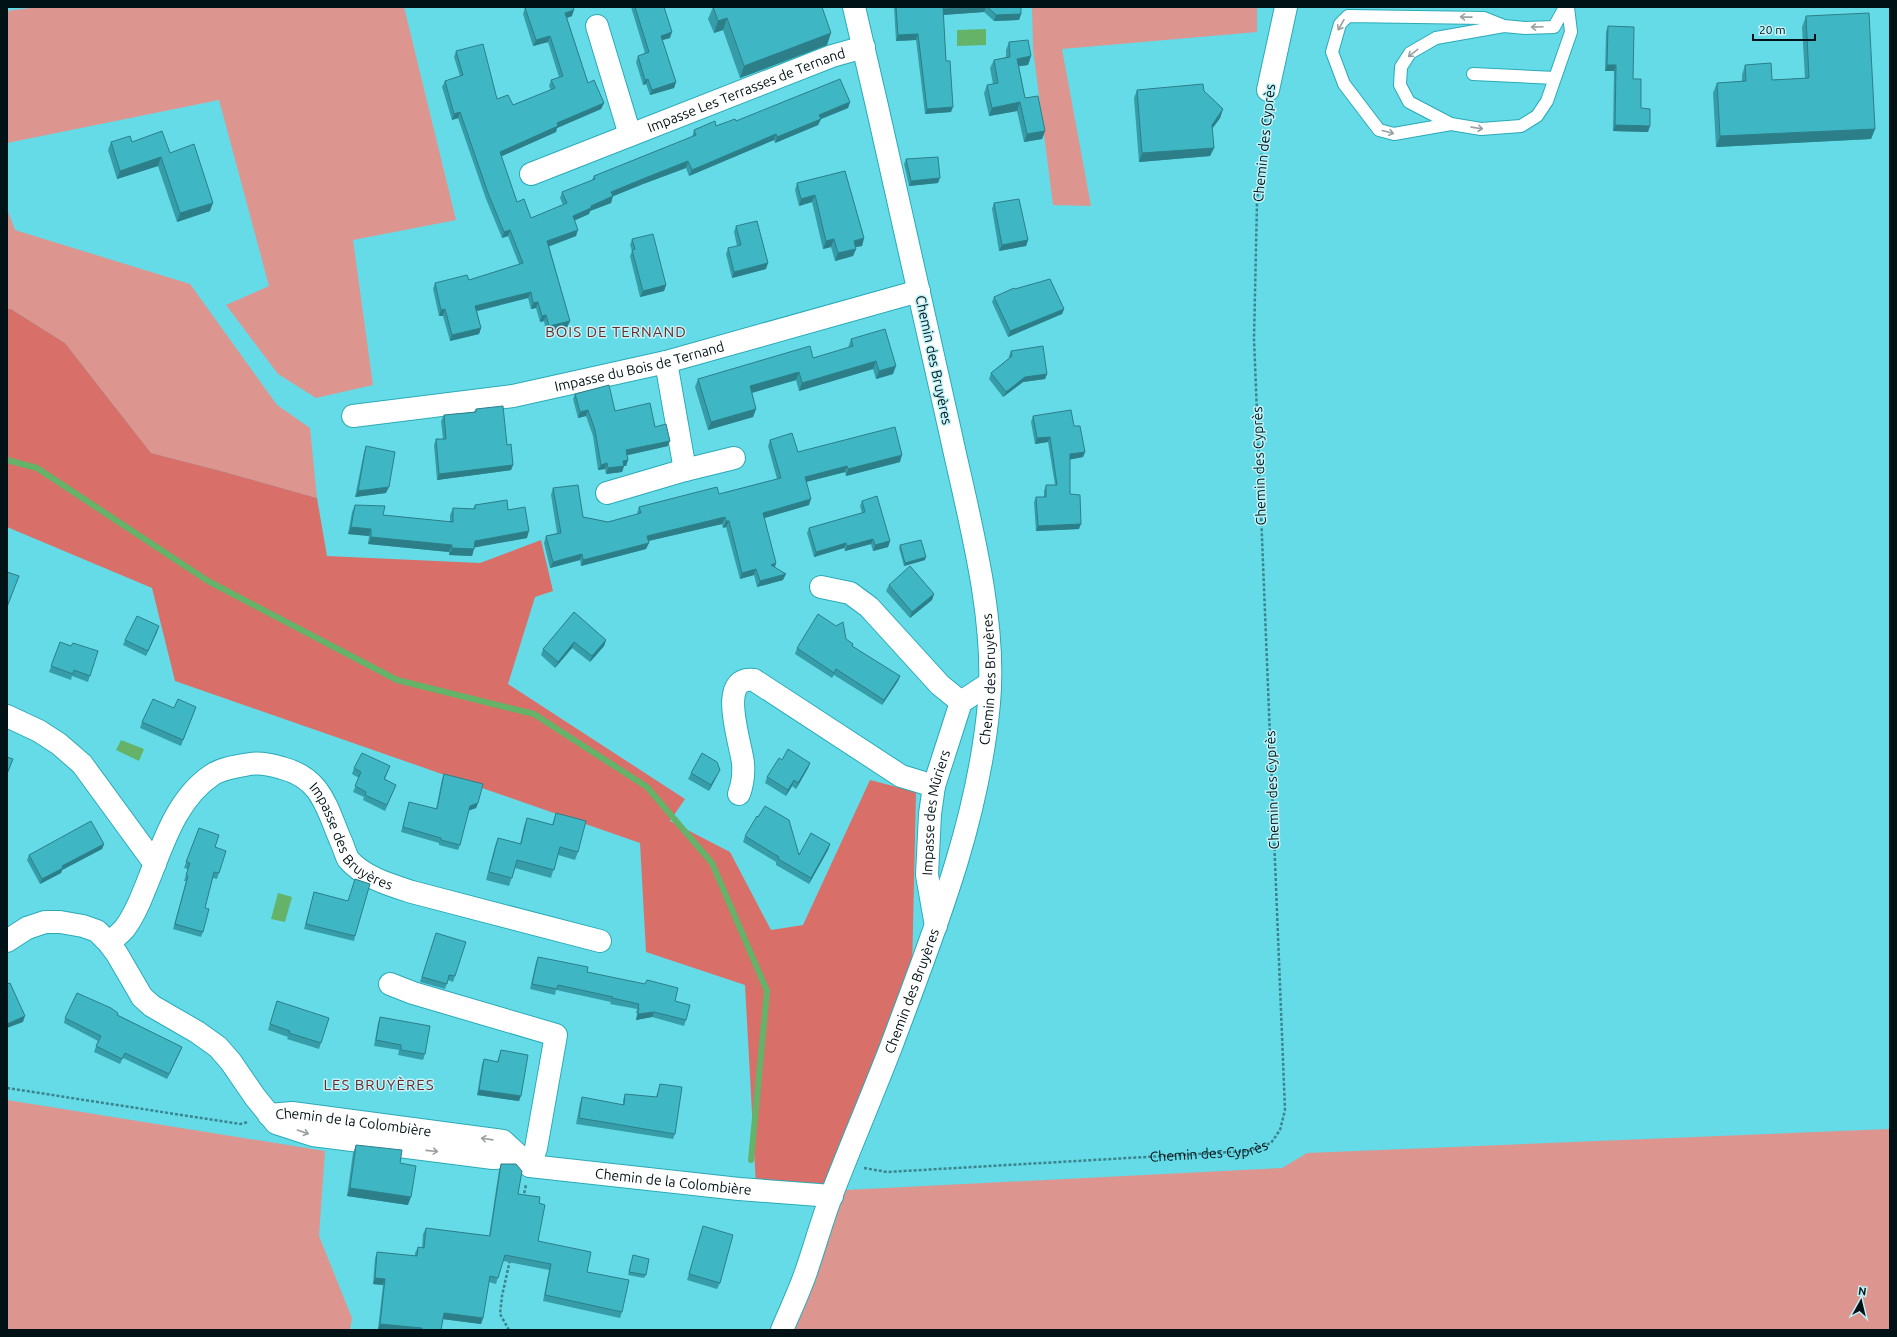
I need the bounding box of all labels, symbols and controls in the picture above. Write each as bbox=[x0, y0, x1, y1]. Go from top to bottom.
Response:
one-way arrow bbox=[1460, 14, 1473, 21]
scale bar bbox=[1753, 16, 1815, 42]
one-way arrow bbox=[1337, 19, 1345, 31]
one-way arrow bbox=[1531, 23, 1544, 31]
text: 20 m bbox=[1759, 23, 1786, 36]
street label: Impasse Les Terrasses de Ternand bbox=[645, 45, 847, 136]
one-way arrow bbox=[1408, 49, 1419, 57]
street label: Chemin des Cyprès bbox=[1250, 83, 1278, 203]
one-way arrow bbox=[1470, 124, 1483, 132]
one-way arrow bbox=[1381, 129, 1394, 137]
street label: Chemin des Bruyères bbox=[912, 294, 956, 426]
district label: BOIS DE TERNAND bbox=[545, 323, 687, 340]
street label: Impasse du Bois de Ternand bbox=[553, 338, 726, 395]
street label: Chemin des Cyprès bbox=[1249, 406, 1269, 526]
street label: Chemin des Bruyères bbox=[976, 613, 998, 746]
street label: Chemin des Cyprès bbox=[1262, 730, 1282, 850]
street label: Impasse des Mûriers bbox=[919, 748, 953, 876]
street label: Impasse des Bruyères bbox=[306, 779, 395, 893]
street label: Chemin des Bruyères bbox=[881, 927, 942, 1056]
district label: LES BRUYÈRES bbox=[323, 1076, 435, 1093]
street label: Chemin de la Colombière bbox=[275, 1105, 432, 1139]
one-way arrow bbox=[297, 1129, 310, 1136]
one-way arrow bbox=[481, 1135, 494, 1143]
street label: Chemin des Cyprès bbox=[1149, 1137, 1270, 1165]
one-way arrow bbox=[425, 1147, 438, 1155]
street label: Chemin de la Colombière bbox=[594, 1165, 752, 1198]
north arrow bbox=[1841, 1281, 1881, 1321]
text: N bbox=[1857, 1285, 1867, 1298]

